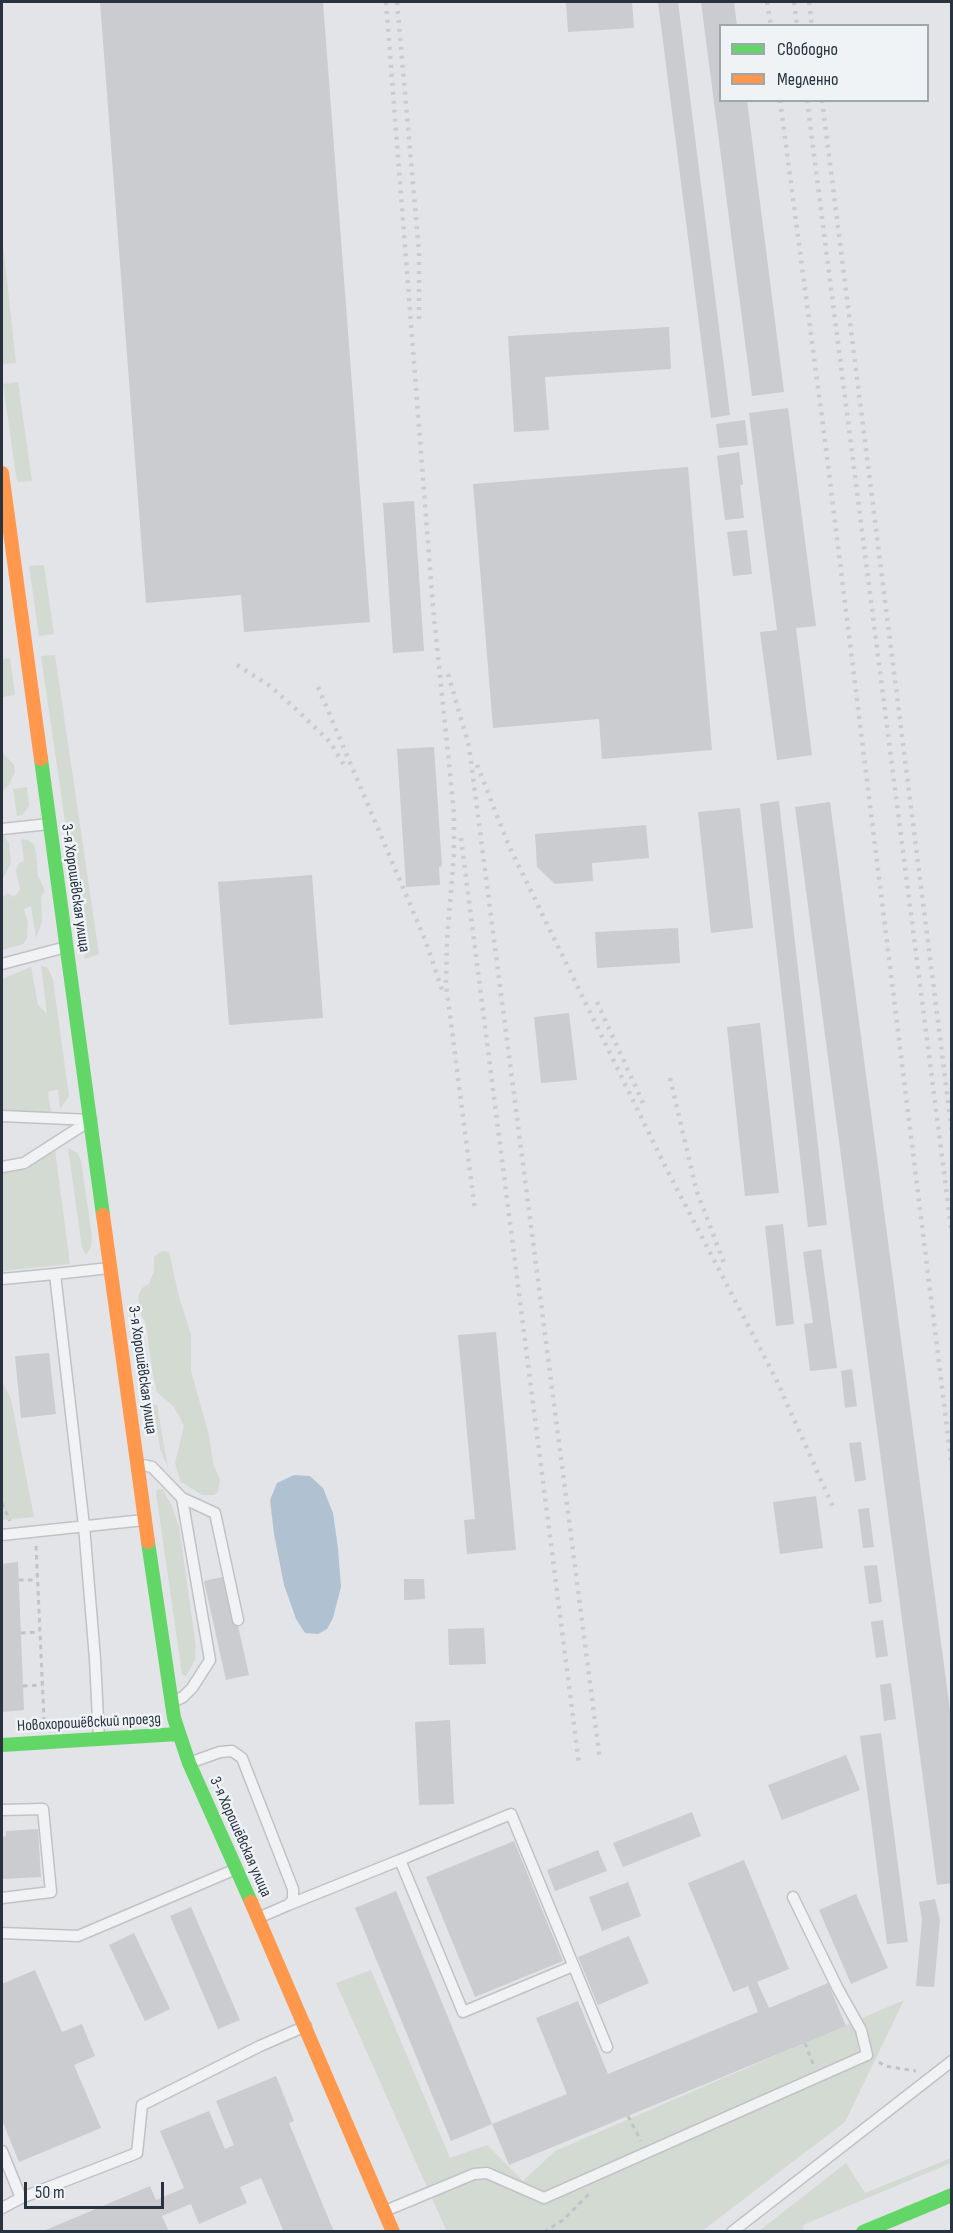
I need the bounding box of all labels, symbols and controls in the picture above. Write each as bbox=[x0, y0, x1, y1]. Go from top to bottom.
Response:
legend bbox=[719, 24, 929, 102]
text: Свободно bbox=[777, 39, 838, 60]
text: Медленно bbox=[777, 69, 839, 90]
street label: 3-я Хорошёвская улица bbox=[56, 823, 94, 953]
street label: 3-я Хорошёвская улица bbox=[123, 1305, 161, 1435]
street label: Новохорошёвский проезд bbox=[17, 1710, 161, 1736]
street label: 3-я Хорошёвская улица bbox=[205, 1774, 275, 1900]
scale bar bbox=[27, 2170, 166, 2208]
text: 50 m bbox=[35, 2182, 65, 2203]

